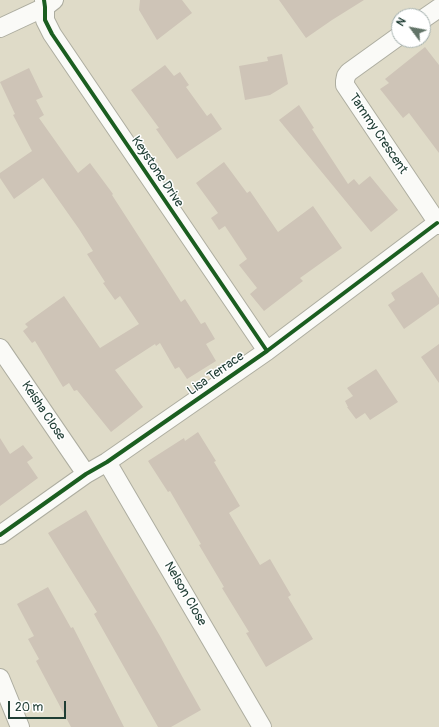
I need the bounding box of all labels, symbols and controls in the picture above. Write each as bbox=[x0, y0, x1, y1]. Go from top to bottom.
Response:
north arrow bbox=[391, 8, 431, 48]
text: N bbox=[394, 15, 409, 29]
street label: Tammy Crescent bbox=[345, 91, 411, 177]
street label: Keystone Drive bbox=[128, 134, 186, 210]
street label: Lisa Terrace bbox=[185, 349, 247, 399]
street label: Keisha Close bbox=[18, 379, 68, 443]
street label: Nelson Close bbox=[160, 559, 210, 629]
scale bar bbox=[10, 693, 68, 719]
text: 20 m bbox=[15, 700, 43, 715]

